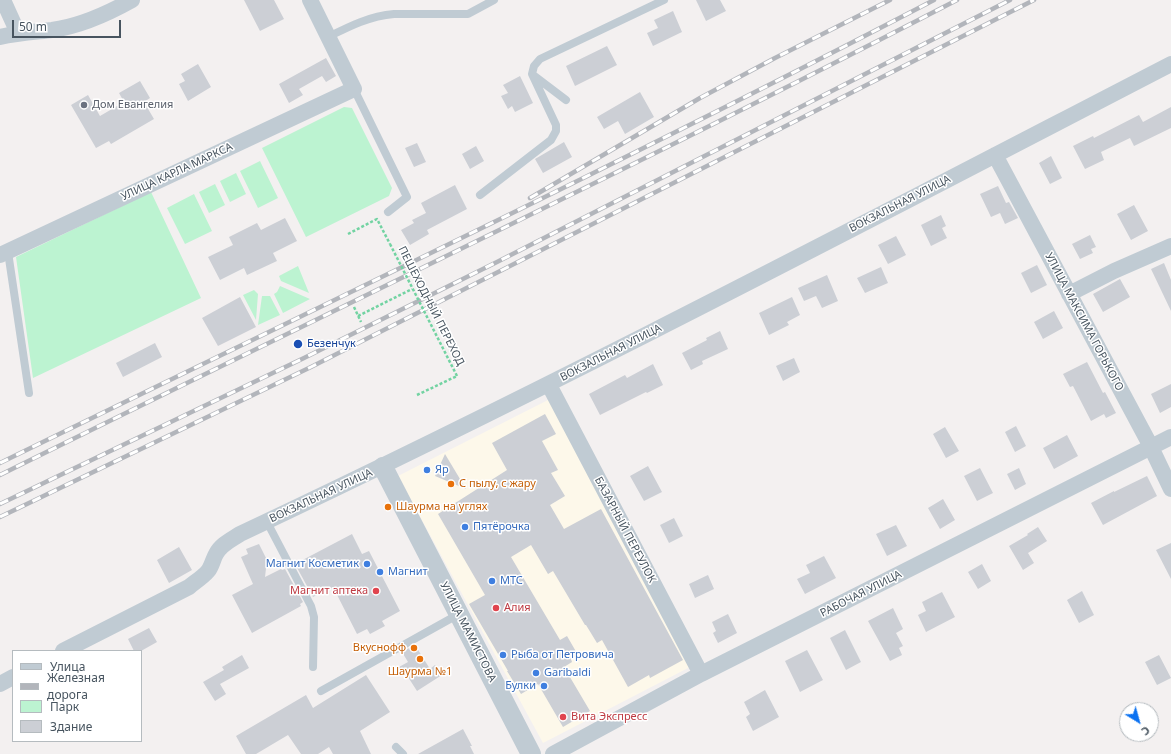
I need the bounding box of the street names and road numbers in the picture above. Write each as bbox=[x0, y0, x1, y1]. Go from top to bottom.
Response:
street label: УЛИЦА КАРЛА МАРКСА bbox=[119, 140, 235, 204]
street label: ВОКЗАЛЬНАЯ УЛИЦА bbox=[847, 173, 953, 235]
street label: ПЕШЕХОДНЫЙ ПЕРЕХОД bbox=[395, 244, 467, 368]
street label: УЛИЦА МАКСИМА ГОРЬКОГО bbox=[1042, 251, 1126, 393]
street label: ВОКЗАЛЬНАЯ УЛИЦА bbox=[558, 322, 664, 384]
street label: ВОКЗАЛЬНАЯ УЛИЦА bbox=[267, 466, 375, 526]
street label: БАЗАРНЫЙ ПЕРЕУЛОК bbox=[591, 475, 659, 585]
street label: РАБОЧАЯ УЛИЦА bbox=[818, 568, 904, 620]
street label: УЛИЦА МАМИСТОВА bbox=[437, 580, 499, 684]

